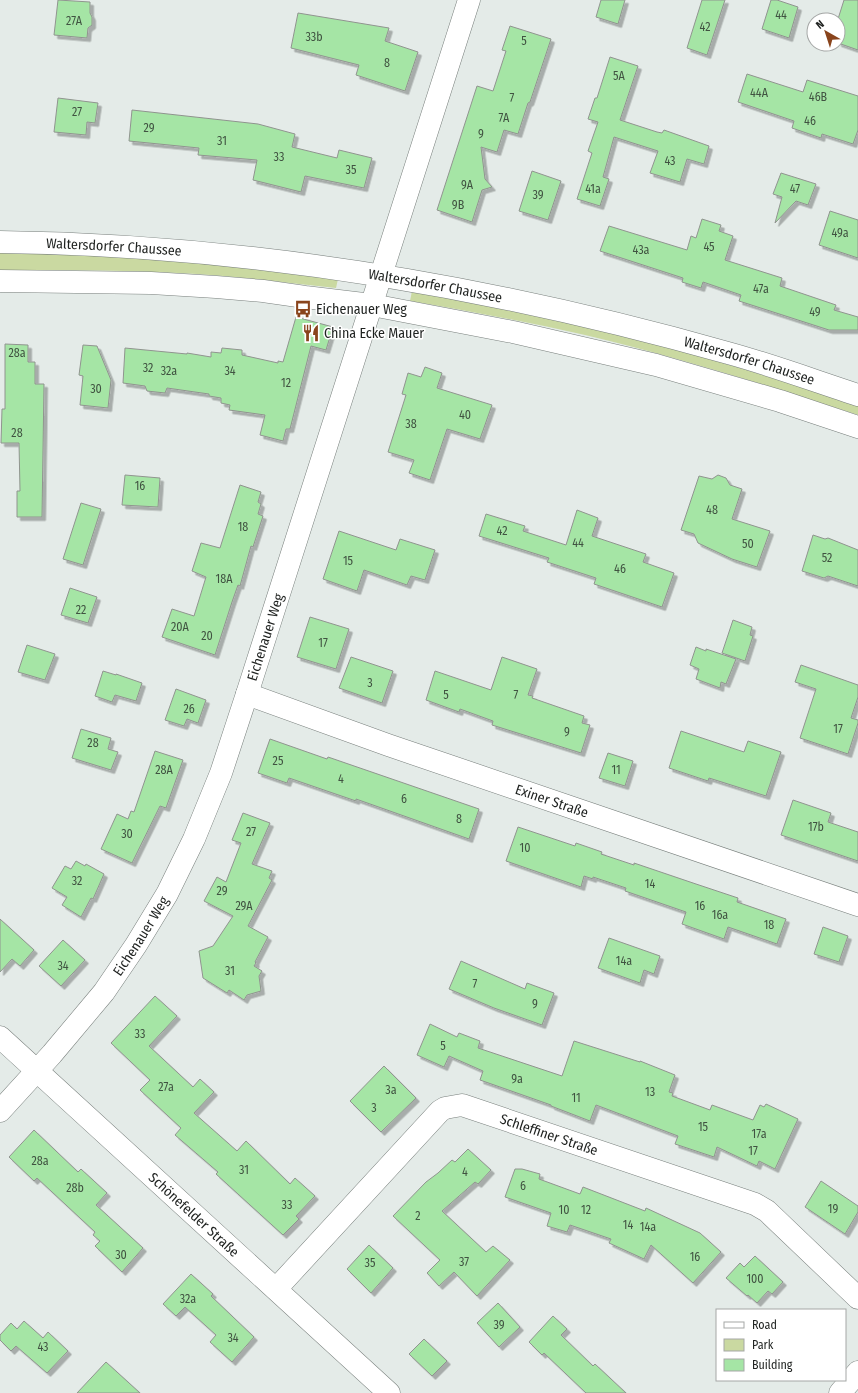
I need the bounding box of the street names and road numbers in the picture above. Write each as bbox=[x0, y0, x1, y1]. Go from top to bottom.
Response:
street label: Waltersdorfer Chaussee bbox=[46, 235, 182, 260]
street label: Waltersdorfer Chaussee bbox=[367, 266, 504, 307]
street label: Waltersdorfer Chaussee bbox=[682, 333, 817, 389]
street label: Eichenauer Weg bbox=[244, 591, 288, 683]
street label: Exiner Straße bbox=[513, 781, 590, 822]
street label: Eichenauer Weg bbox=[109, 893, 173, 979]
street label: Schleffiner Straße bbox=[498, 1110, 600, 1159]
street label: Schönefelder Straße bbox=[145, 1169, 243, 1261]

